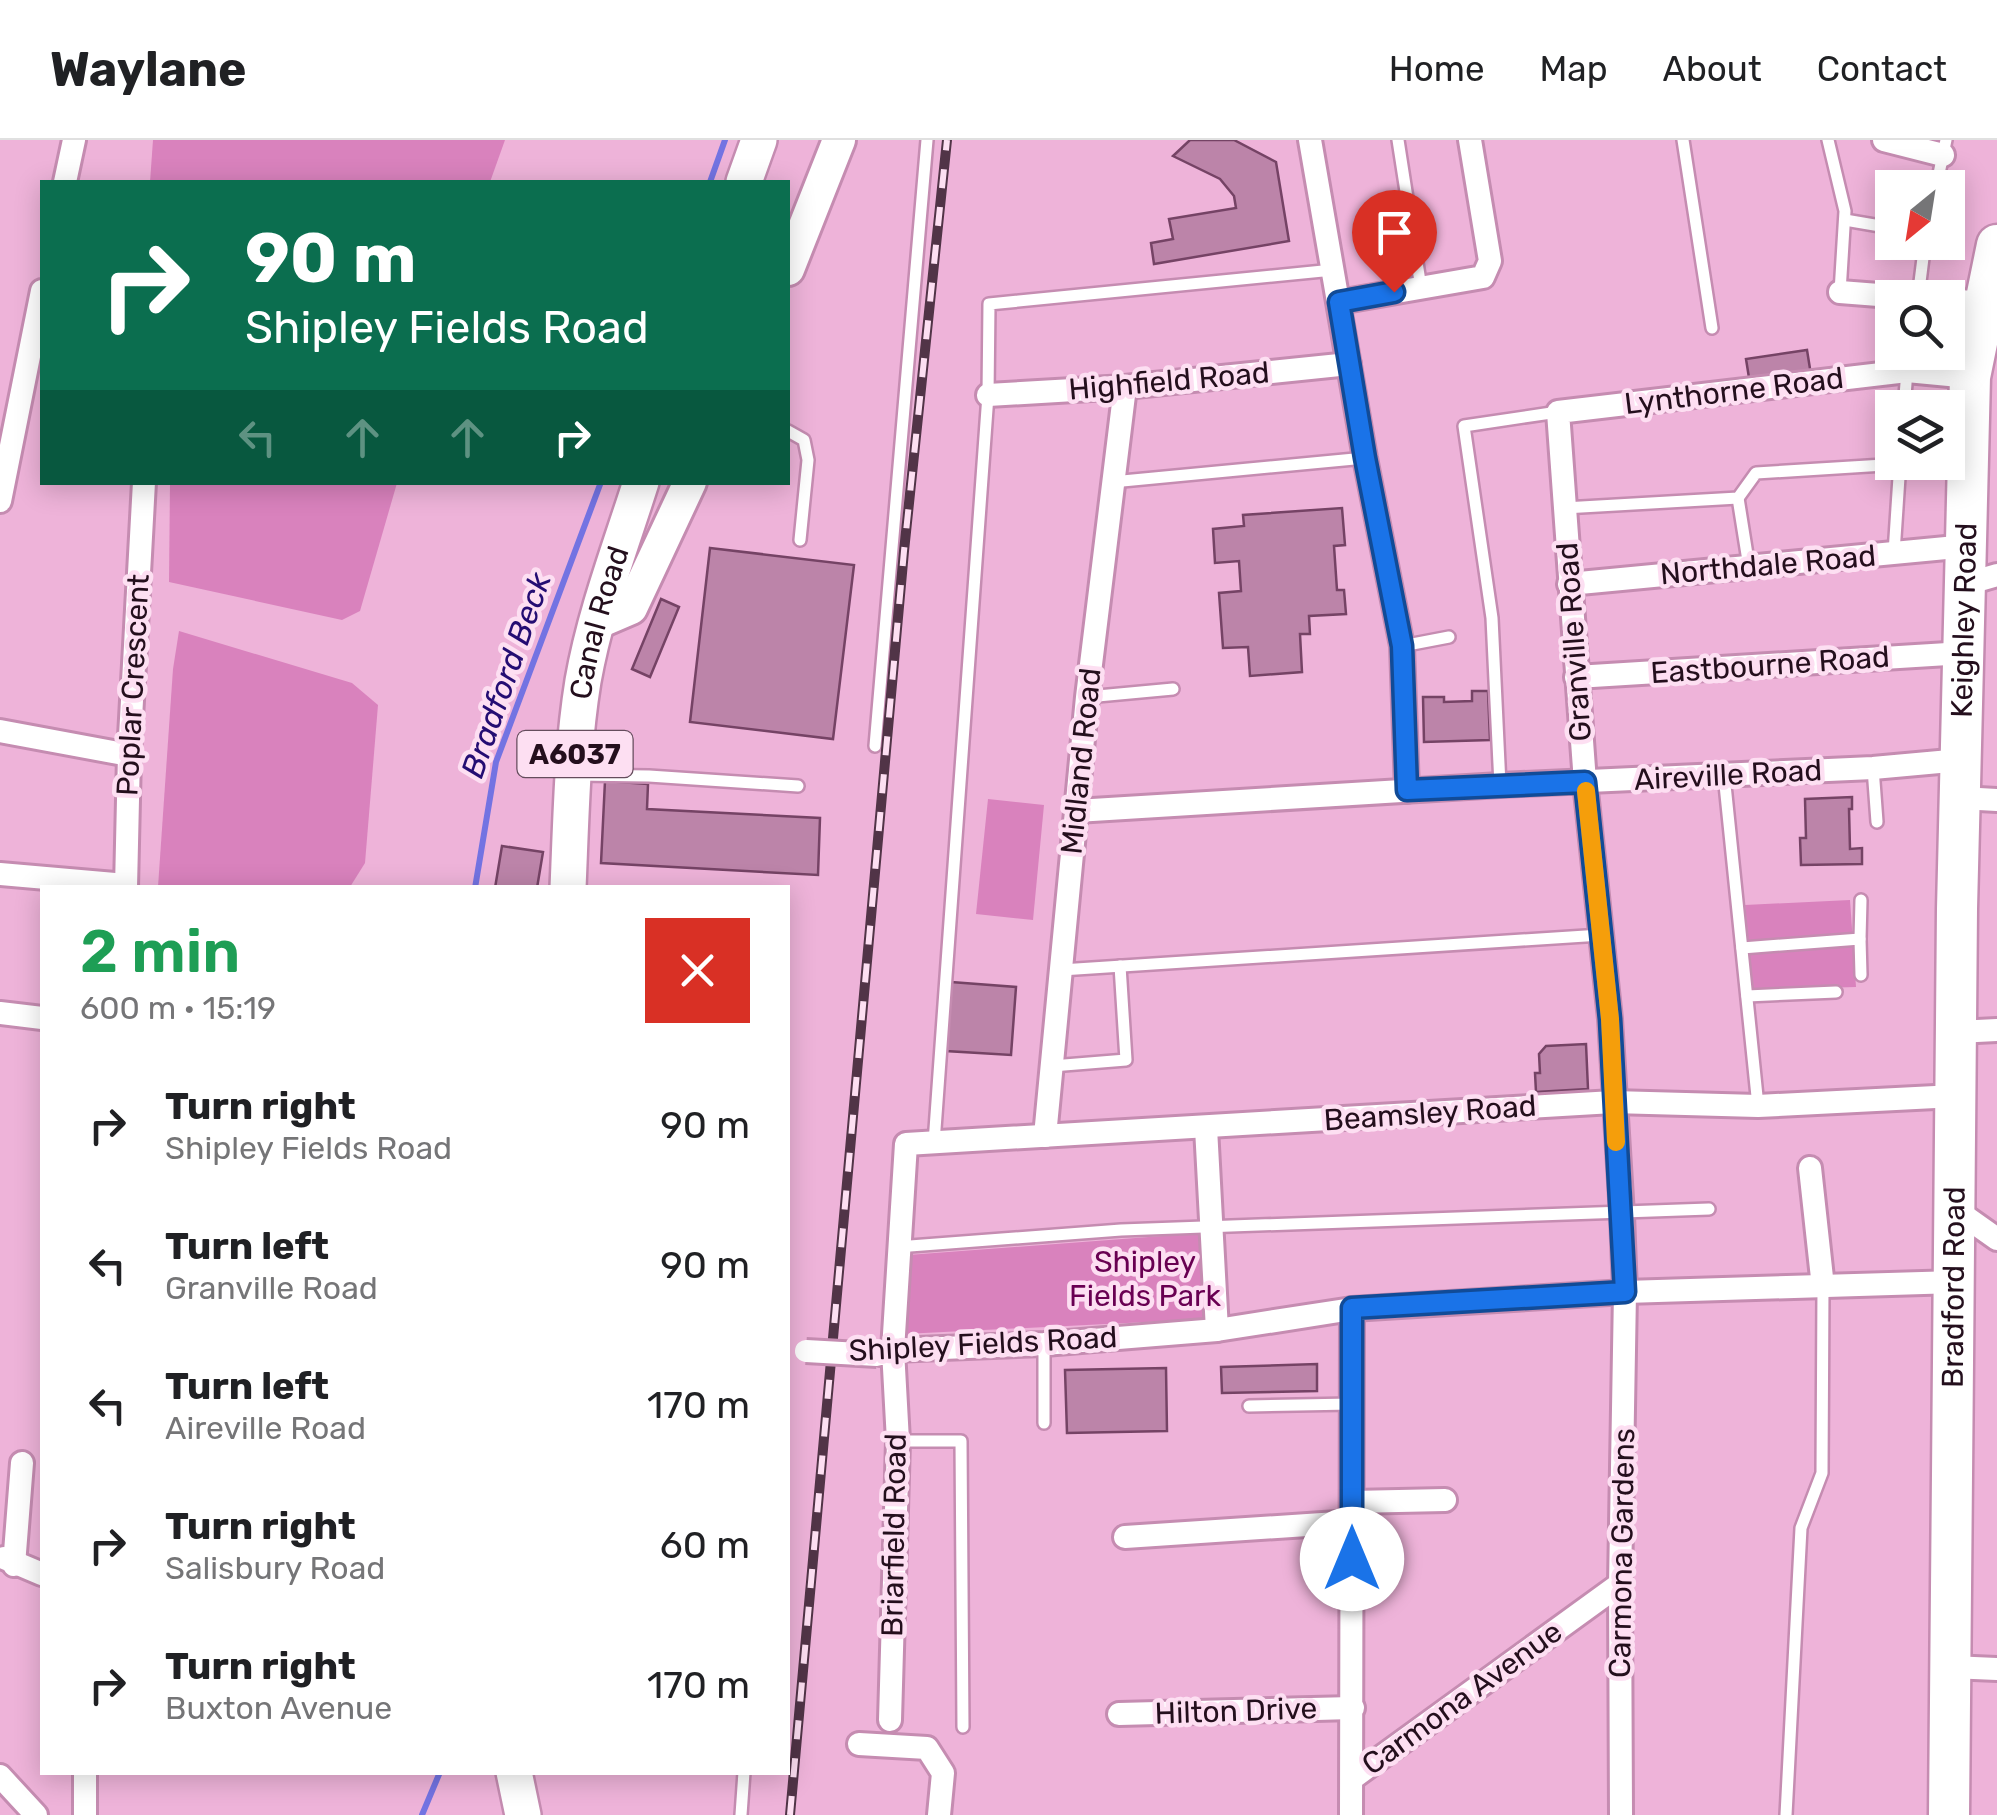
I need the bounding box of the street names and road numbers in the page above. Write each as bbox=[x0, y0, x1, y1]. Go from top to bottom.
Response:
street label: Highfield Road bbox=[1067, 354, 1271, 408]
street label: Lynthorne Road bbox=[1622, 360, 1846, 422]
street label: Keighley Road bbox=[1944, 522, 1984, 718]
street label: Northdale Road bbox=[1659, 538, 1877, 592]
street label: Granville Road bbox=[1549, 541, 1599, 743]
street label: Canal Road bbox=[562, 542, 637, 702]
street label: Poplar Crescent bbox=[109, 573, 157, 797]
street label: Eastbourne Road bbox=[1649, 639, 1891, 691]
street label: Midland Road bbox=[1053, 666, 1109, 856]
road number: A6037 bbox=[518, 731, 632, 777]
street label: Aireville Road bbox=[1633, 752, 1823, 798]
street label: Beamsley Road bbox=[1322, 1088, 1538, 1138]
street label: Bradford Road bbox=[1935, 1186, 1973, 1388]
street label: Shipley Fields Road bbox=[848, 1319, 1118, 1369]
street label: Carmona Gardens bbox=[1602, 1428, 1642, 1678]
street label: Briarfield Road bbox=[874, 1433, 914, 1637]
street label: Carmona Avenue bbox=[1355, 1613, 1569, 1783]
street label: Hilton Drive bbox=[1154, 1690, 1318, 1732]

